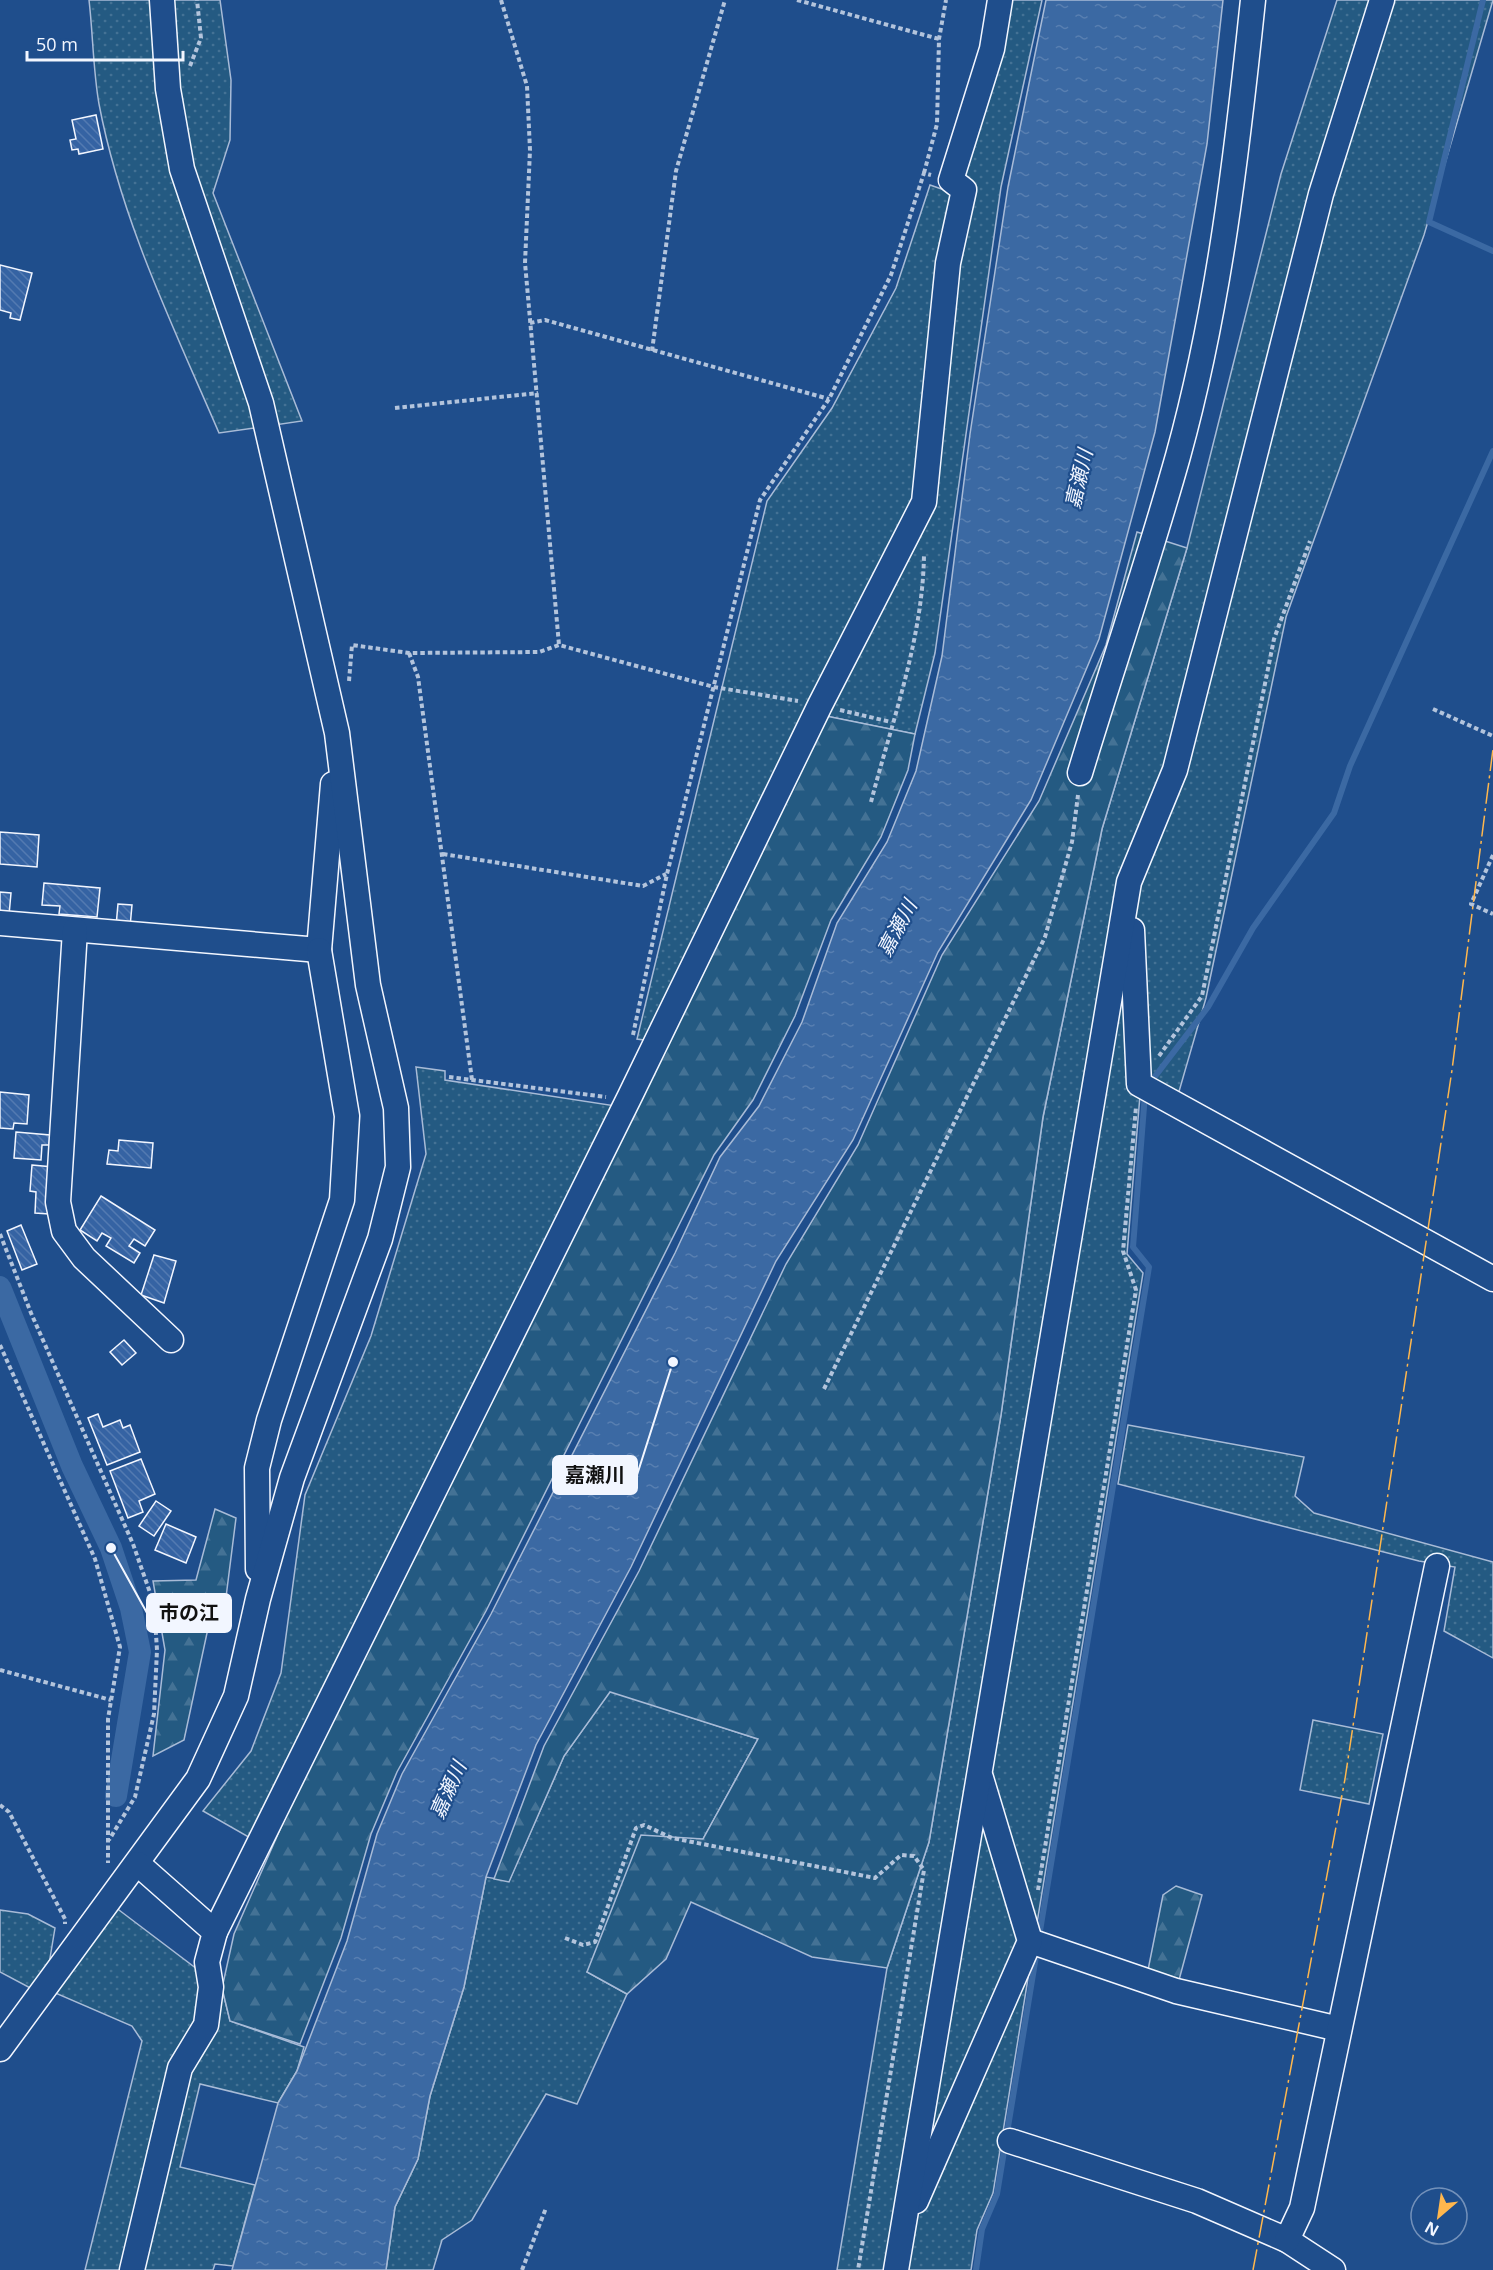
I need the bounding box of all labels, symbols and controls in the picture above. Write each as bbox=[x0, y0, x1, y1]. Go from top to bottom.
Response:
scale bar bbox=[27, 24, 183, 62]
text: 50 m bbox=[36, 32, 78, 56]
water label: 嘉瀬川 bbox=[1059, 445, 1099, 511]
water label: 嘉瀬川 bbox=[871, 893, 924, 961]
callout: 嘉瀬川 bbox=[553, 1456, 637, 1494]
text: 嘉瀬川 bbox=[565, 1461, 625, 1488]
callout: 市の江 bbox=[147, 1594, 231, 1632]
text: 市の江 bbox=[159, 1599, 219, 1626]
water label: 嘉瀬川 bbox=[423, 1755, 473, 1823]
north arrow bbox=[1409, 2186, 1469, 2246]
text: N bbox=[1421, 2216, 1443, 2242]

